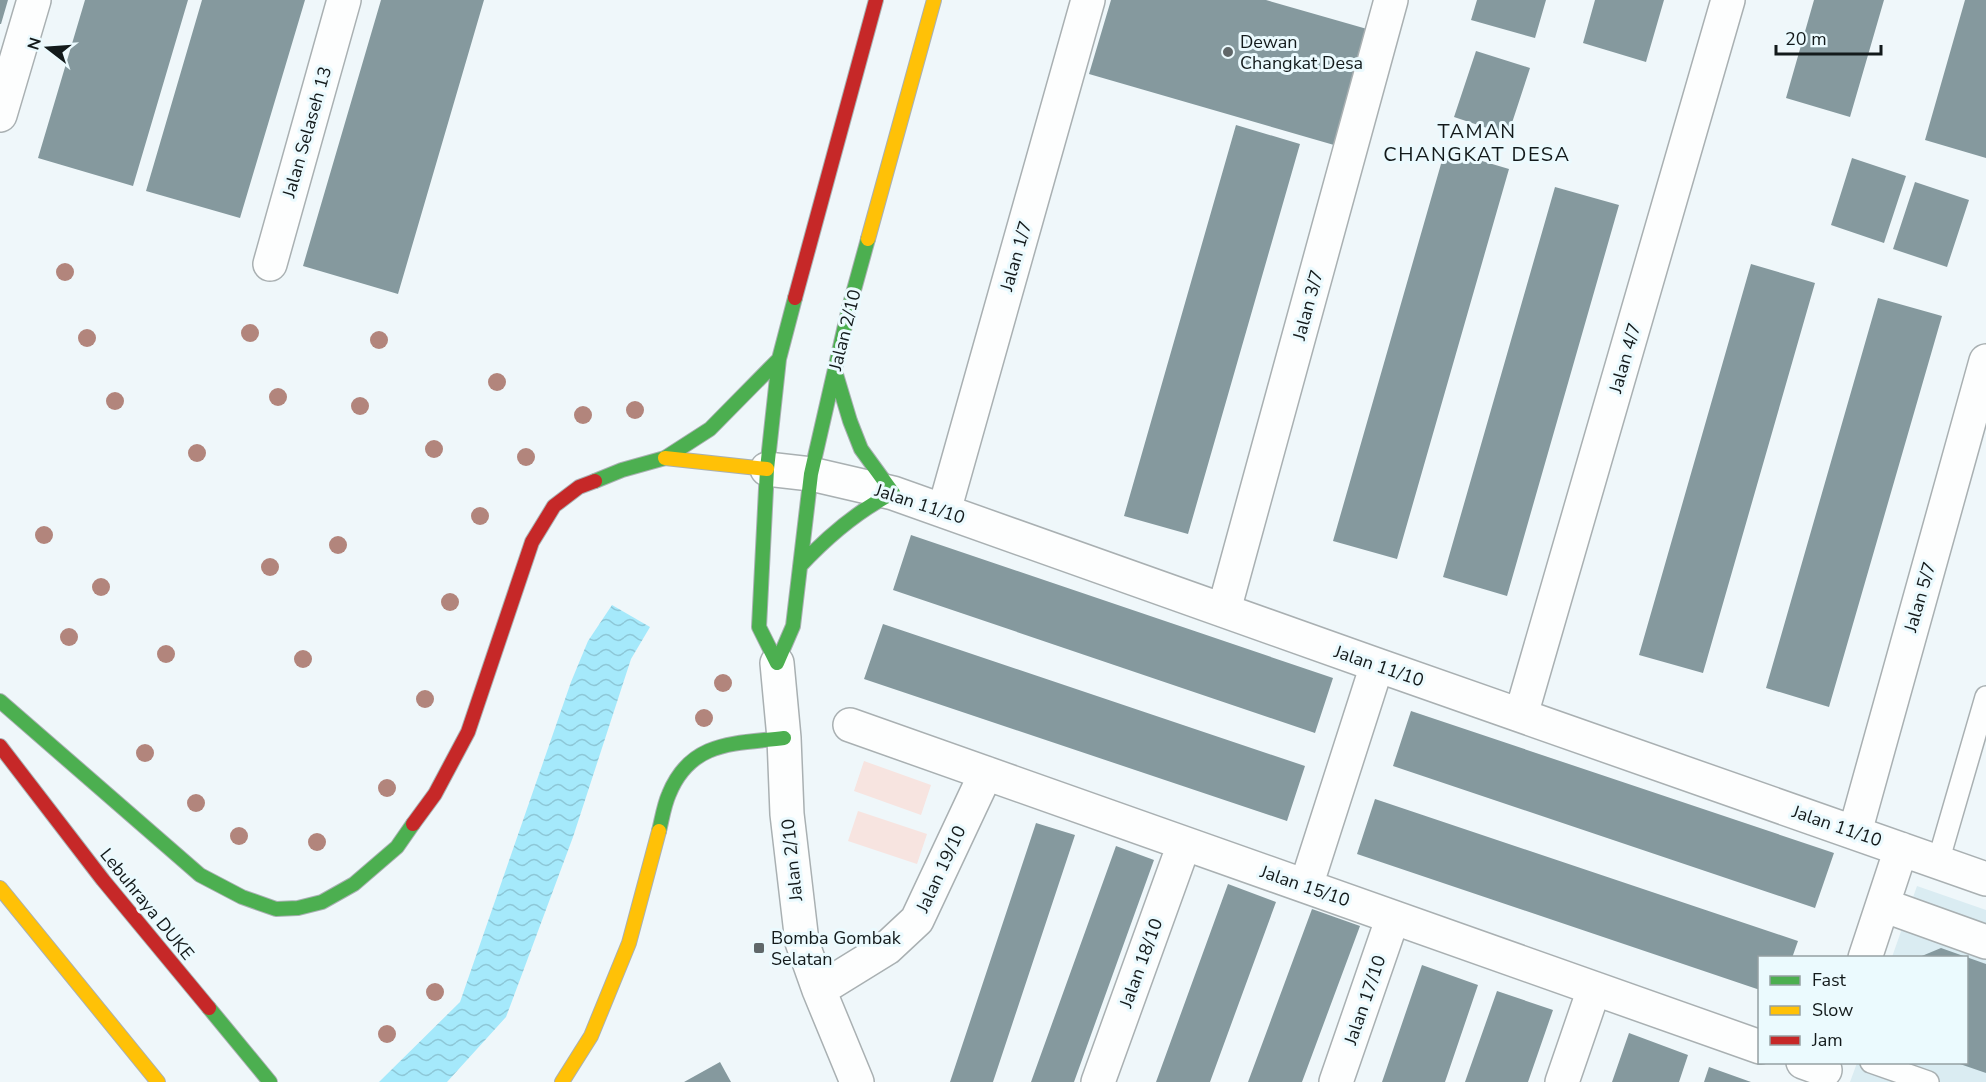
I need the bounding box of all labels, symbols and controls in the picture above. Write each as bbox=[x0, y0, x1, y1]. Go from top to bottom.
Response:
north arrow bbox=[18, 18, 78, 78]
scale bar bbox=[1776, 18, 1881, 56]
text: 20 m bbox=[1785, 27, 1827, 51]
place label: Dewan Changkat Desa bbox=[1240, 30, 1363, 75]
text: N bbox=[22, 35, 47, 53]
marker: Dewan Changkat Desa bbox=[1221, 45, 1235, 59]
street label: Jalan Selaseh 13 bbox=[277, 64, 337, 201]
district label: TAMAN CHANGKAT DESA bbox=[1383, 118, 1571, 168]
street label: Jalan 1/7 bbox=[994, 218, 1037, 295]
street label: Jalan 3/7 bbox=[1287, 267, 1329, 344]
street label: Jalan 2/10 bbox=[823, 287, 867, 374]
street label: Jalan 4/7 bbox=[1603, 320, 1646, 397]
street label: Jalan 11/10 bbox=[871, 478, 968, 530]
street label: Jalan 5/7 bbox=[1898, 559, 1941, 636]
street label: Jalan 11/10 bbox=[1330, 639, 1427, 693]
street label: Jalan 11/10 bbox=[1788, 799, 1885, 853]
street label: Jalan 2/10 bbox=[776, 818, 808, 903]
street label: Jalan 19/10 bbox=[910, 822, 972, 917]
street label: Lebuhraya DUKE bbox=[94, 843, 200, 965]
street label: Jalan 15/10 bbox=[1256, 859, 1353, 913]
street label: Jalan 18/10 bbox=[1113, 915, 1168, 1012]
place label: Bomba Gombak Selatan bbox=[771, 926, 902, 971]
marker: Bomba Gombak Selatan bbox=[752, 941, 766, 955]
street label: Jalan 17/10 bbox=[1338, 952, 1392, 1049]
legend bbox=[1758, 956, 1968, 1064]
text: Fast bbox=[1812, 968, 1847, 992]
text: Slow bbox=[1812, 998, 1853, 1022]
text: Jam bbox=[1811, 1028, 1843, 1052]

